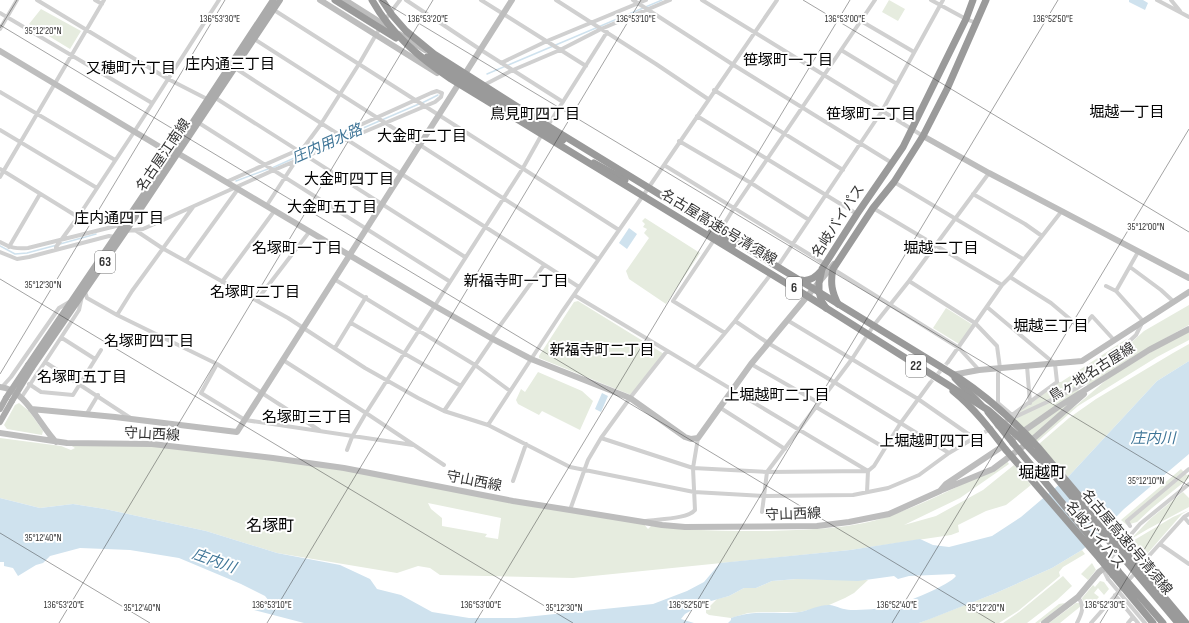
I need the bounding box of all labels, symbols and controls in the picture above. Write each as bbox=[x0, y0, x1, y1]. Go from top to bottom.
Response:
text: 136°53'30"E bbox=[200, 13, 240, 25]
text: 136°53'20"E bbox=[408, 13, 448, 25]
text: 136°53'10"E bbox=[616, 13, 656, 25]
text: 136°53'00"E bbox=[825, 13, 865, 25]
text: 136°52'50"E bbox=[1033, 13, 1073, 25]
text: 35°12'20"N bbox=[24, 25, 62, 37]
district label: 笹塚町一丁目 bbox=[743, 51, 833, 70]
district label: 庄内通三丁目 bbox=[185, 55, 275, 74]
district label: 又穂町六丁目 bbox=[86, 59, 176, 78]
district label: 堀越一丁目 bbox=[1089, 103, 1165, 122]
district label: 鳥見町四丁目 bbox=[490, 105, 580, 124]
district label: 笹塚町二丁目 bbox=[826, 105, 916, 124]
street label: 名古屋江南線 bbox=[132, 115, 194, 195]
water label: 庄内用水路 bbox=[289, 119, 367, 168]
district label: 大金町二丁目 bbox=[377, 127, 467, 146]
district label: 大金町四丁目 bbox=[304, 170, 394, 189]
street label: 名岐バイパス bbox=[808, 181, 868, 261]
street label: 名古屋高速6号清須線 bbox=[658, 186, 780, 268]
district label: 大金町五丁目 bbox=[287, 198, 377, 217]
district label: 庄内通四丁目 bbox=[74, 209, 164, 228]
text: 35°12'00"N bbox=[1127, 221, 1165, 233]
district label: 名塚町一丁目 bbox=[252, 239, 342, 258]
district label: 堀越二丁目 bbox=[903, 239, 979, 258]
road number: 63 bbox=[95, 251, 115, 273]
district label: 新福寺町一丁目 bbox=[463, 272, 569, 291]
road number: 6 bbox=[786, 277, 802, 299]
text: 35°12'30"N bbox=[24, 279, 62, 291]
district label: 名塚町二丁目 bbox=[210, 283, 300, 302]
district label: 堀越三丁目 bbox=[1013, 317, 1089, 336]
district label: 名塚町四丁目 bbox=[104, 332, 194, 351]
street label: 鳥ヶ地名古屋線 bbox=[1046, 339, 1138, 405]
district label: 新福寺町二丁目 bbox=[549, 341, 655, 360]
road number: 22 bbox=[906, 355, 926, 377]
district label: 名塚町五丁目 bbox=[37, 368, 127, 387]
district label: 上堀越町二丁目 bbox=[724, 386, 830, 405]
district label: 名塚町三丁目 bbox=[262, 408, 352, 427]
street label: 守山西線 bbox=[124, 424, 180, 444]
water label: 庄内川 bbox=[1130, 429, 1177, 448]
district label: 上堀越町四丁目 bbox=[879, 432, 985, 451]
district label: 堀越町 bbox=[1018, 464, 1066, 483]
street label: 守山西線 bbox=[445, 467, 503, 495]
text: 35°12'10"N bbox=[1128, 475, 1164, 487]
street label: 名古屋高速6号清須線 bbox=[1078, 486, 1176, 598]
street label: 名岐バイパス bbox=[1062, 497, 1128, 573]
street label: 守山西線 bbox=[765, 505, 821, 523]
district label: 名塚町 bbox=[246, 517, 294, 536]
text: 35°12'40"N bbox=[24, 532, 62, 544]
water label: 庄内川 bbox=[190, 544, 240, 578]
text: 136°53'20"E bbox=[44, 599, 84, 611]
text: 136°53'10"E bbox=[252, 599, 292, 611]
text: 136°53'00"E bbox=[461, 599, 501, 611]
text: 136°52'50"E bbox=[669, 599, 709, 611]
text: 136°52'40"E bbox=[877, 599, 917, 611]
text: 136°52'30"E bbox=[1085, 599, 1125, 611]
text: 35°12'40"N bbox=[123, 602, 161, 614]
text: 35°12'30"N bbox=[545, 602, 583, 614]
text: 35°12'20"N bbox=[967, 602, 1005, 614]

